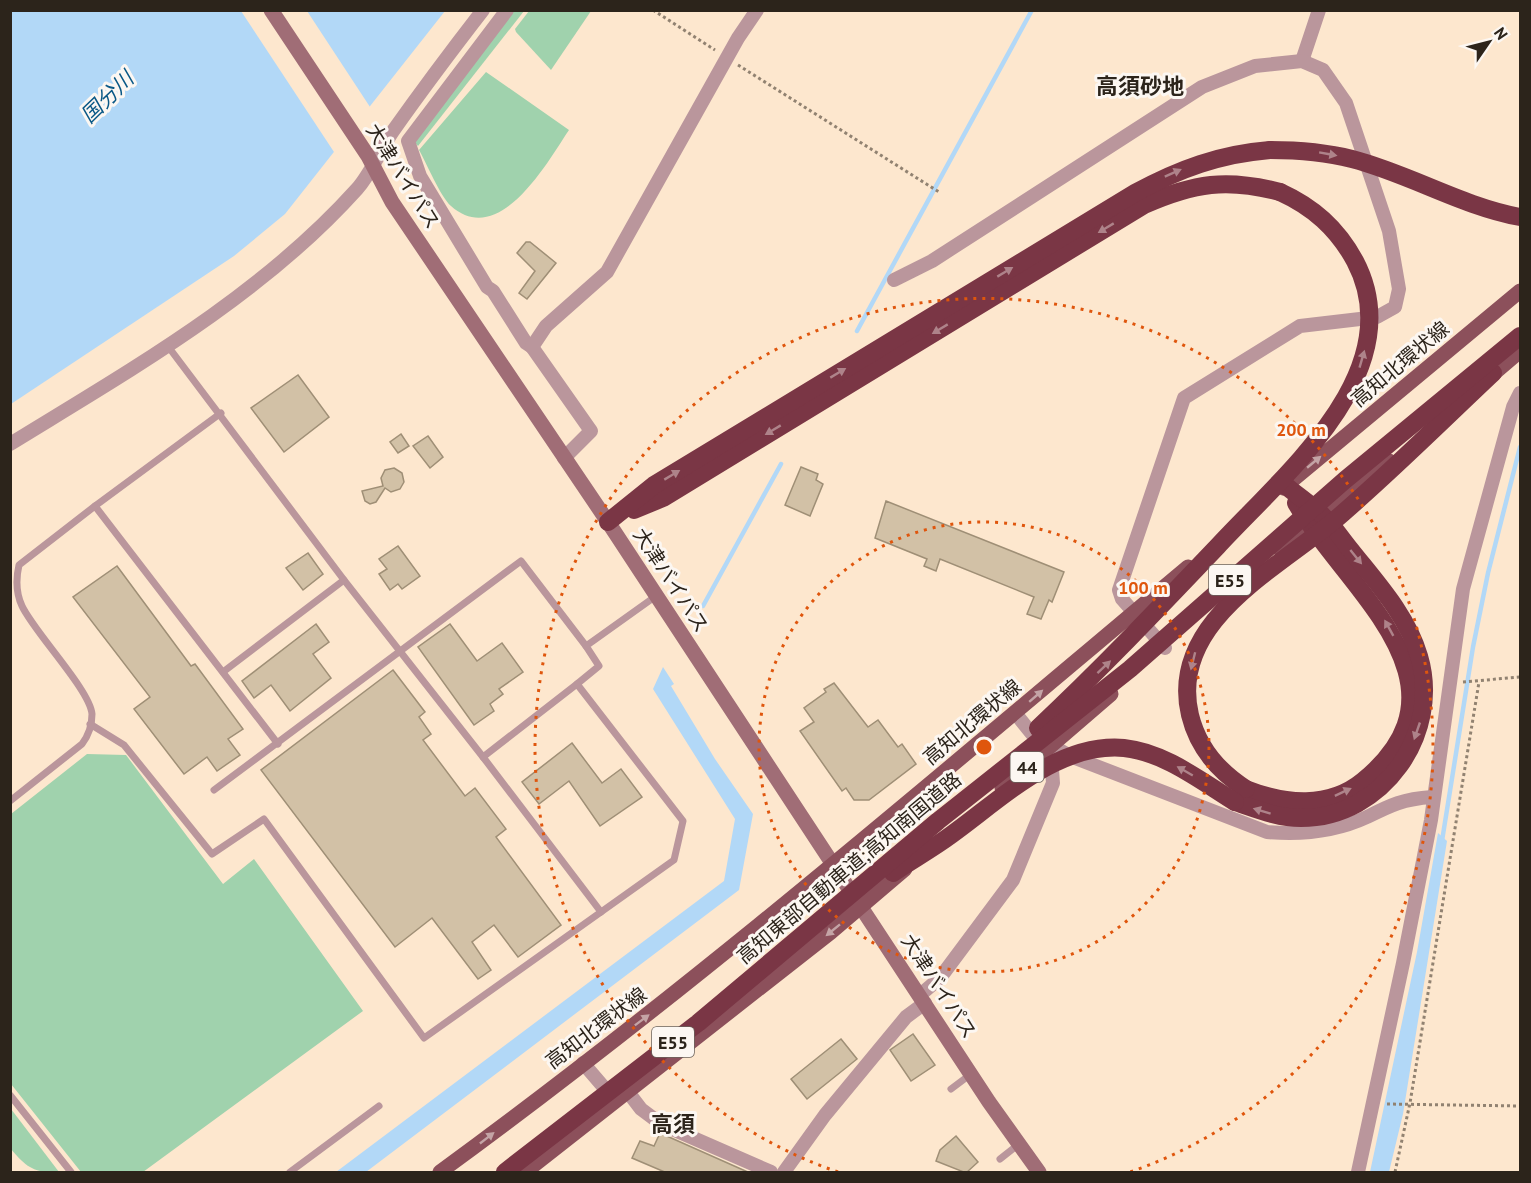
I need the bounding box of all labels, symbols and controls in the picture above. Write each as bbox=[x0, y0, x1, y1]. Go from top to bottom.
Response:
north arrow bbox=[1459, 12, 1519, 72]
text: N bbox=[1490, 23, 1512, 43]
water label: 国分川 bbox=[75, 64, 140, 129]
district label: 高須砂地 bbox=[1096, 72, 1184, 100]
street label: 大津バイパス bbox=[360, 118, 446, 234]
one-way arrow bbox=[1319, 150, 1338, 159]
one-way arrow bbox=[1164, 168, 1182, 178]
one-way arrow bbox=[1098, 222, 1114, 233]
one-way arrow bbox=[997, 267, 1014, 277]
street label: 高知北環状線 bbox=[1346, 315, 1454, 413]
one-way arrow bbox=[932, 323, 948, 334]
one-way arrow bbox=[1358, 350, 1367, 368]
one-way arrow bbox=[830, 368, 846, 379]
text: 200 m bbox=[1276, 418, 1326, 441]
one-way arrow bbox=[765, 425, 781, 436]
one-way arrow bbox=[1306, 456, 1322, 469]
one-way arrow bbox=[663, 469, 680, 480]
street label: 大津バイパス bbox=[628, 523, 714, 637]
one-way arrow bbox=[1349, 549, 1362, 565]
road number: E55 bbox=[1209, 565, 1251, 595]
text: 100 m bbox=[1118, 576, 1168, 599]
one-way arrow bbox=[1384, 619, 1394, 636]
one-way arrow bbox=[1187, 651, 1197, 670]
one-way arrow bbox=[1096, 660, 1111, 674]
street label: 高知北環状線 bbox=[918, 673, 1026, 771]
one-way arrow bbox=[1028, 690, 1043, 703]
one-way arrow bbox=[1412, 722, 1422, 740]
centre of rings bbox=[974, 737, 994, 757]
road number: 44 bbox=[1010, 752, 1044, 782]
street label: 高知東部自動車道;高知南国道路 bbox=[731, 766, 967, 970]
one-way arrow bbox=[1177, 766, 1193, 777]
one-way arrow bbox=[1334, 787, 1351, 796]
one-way arrow bbox=[1253, 806, 1271, 815]
one-way arrow bbox=[825, 924, 841, 937]
street label: 大津バイパス bbox=[896, 929, 982, 1043]
street label: 高知北環状線 bbox=[540, 982, 652, 1074]
one-way arrow bbox=[634, 1014, 649, 1026]
road number: E55 bbox=[652, 1027, 694, 1057]
district label: 高須 bbox=[651, 1110, 695, 1138]
one-way arrow bbox=[479, 1132, 494, 1144]

